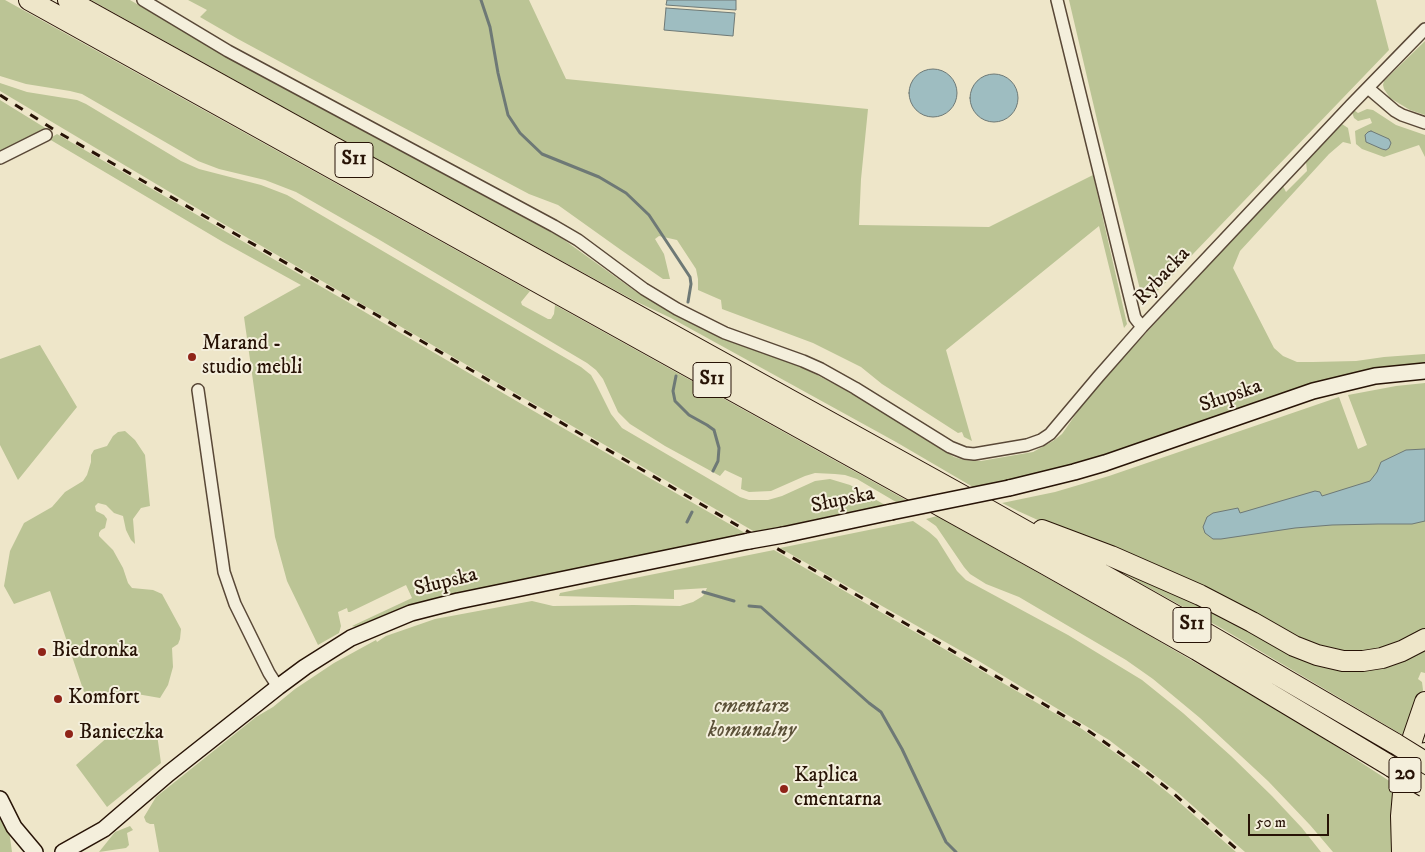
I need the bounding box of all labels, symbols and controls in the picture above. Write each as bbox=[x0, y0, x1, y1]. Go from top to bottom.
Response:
road number: S11 bbox=[335, 142, 373, 178]
street label: Rybacka bbox=[1130, 243, 1196, 311]
place label: Marand - studio mebli bbox=[202, 332, 302, 382]
marker: Marand - studio mebli bbox=[186, 351, 198, 363]
road number: S11 bbox=[693, 362, 731, 398]
street label: Słupska bbox=[1197, 375, 1265, 419]
street label: Słupska bbox=[809, 482, 877, 520]
street label: Słupska bbox=[412, 563, 480, 603]
road number: S11 bbox=[1173, 608, 1211, 642]
place label: Biedronka bbox=[52, 639, 138, 665]
marker: Biedronka bbox=[36, 646, 48, 658]
place label: Komfort bbox=[68, 686, 140, 712]
marker: Komfort bbox=[52, 693, 64, 705]
park label: cmentarz komunalny bbox=[708, 695, 796, 745]
place label: Banieczka bbox=[79, 721, 164, 747]
marker: Banieczka bbox=[63, 728, 75, 740]
road number: 20 bbox=[1389, 758, 1421, 792]
place label: Kaplica cmentarna bbox=[794, 764, 882, 814]
marker: Kaplica cmentarna bbox=[778, 783, 790, 795]
scale bar bbox=[1250, 804, 1331, 836]
text: 50 m bbox=[1256, 813, 1286, 832]

